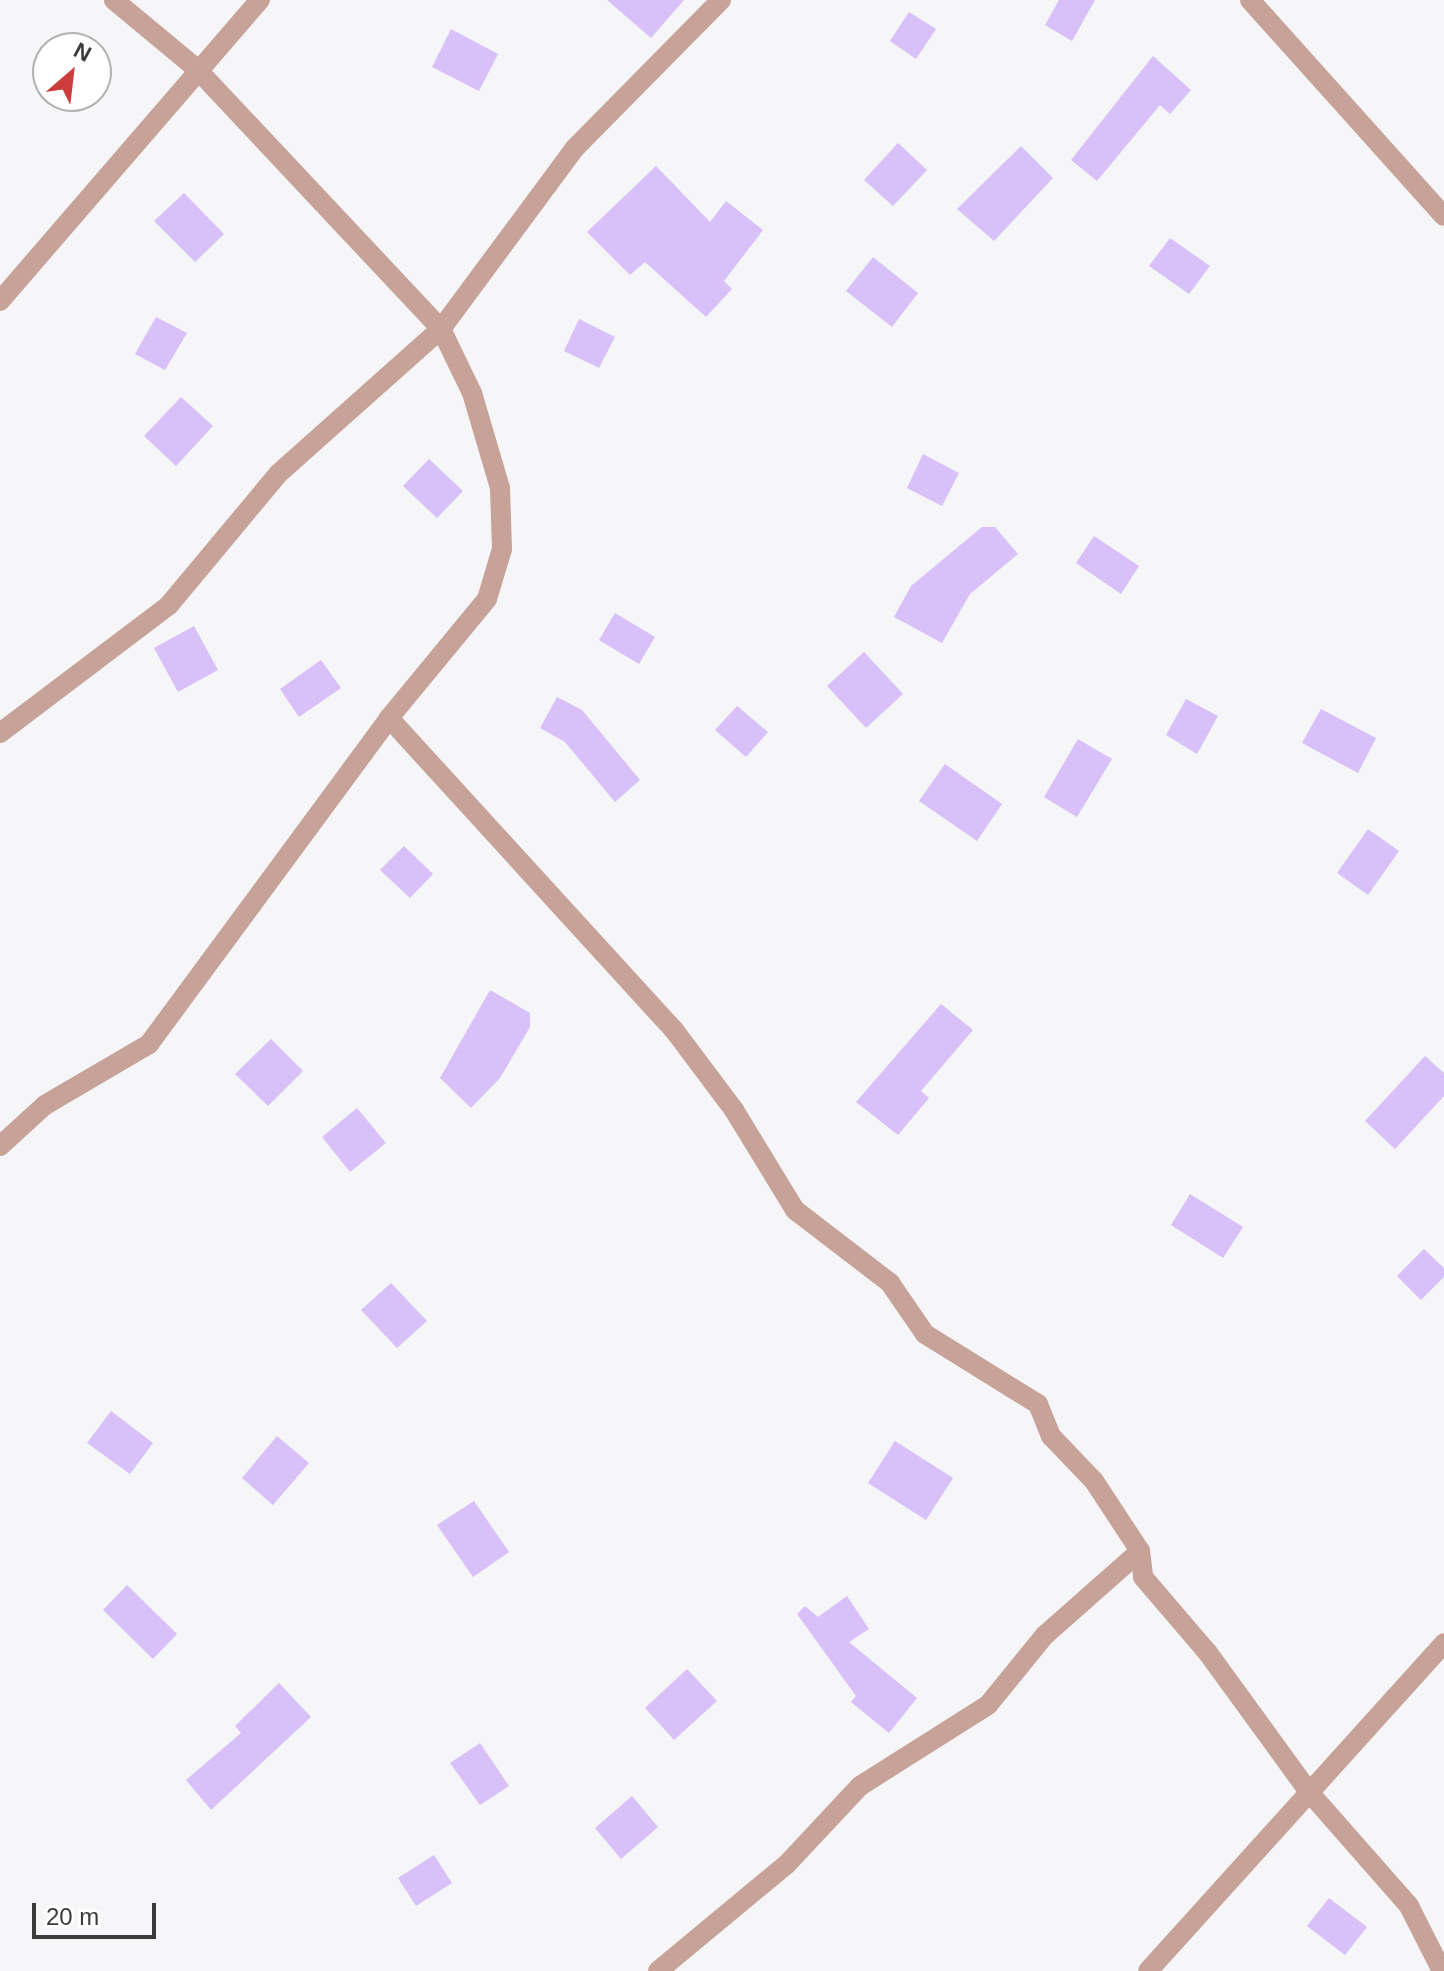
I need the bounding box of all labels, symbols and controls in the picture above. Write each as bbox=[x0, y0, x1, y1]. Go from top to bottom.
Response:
north arrow bbox=[32, 32, 112, 112]
text: N bbox=[70, 37, 95, 67]
scale bar bbox=[36, 1887, 160, 1937]
text: 20 m bbox=[46, 1903, 99, 1930]

